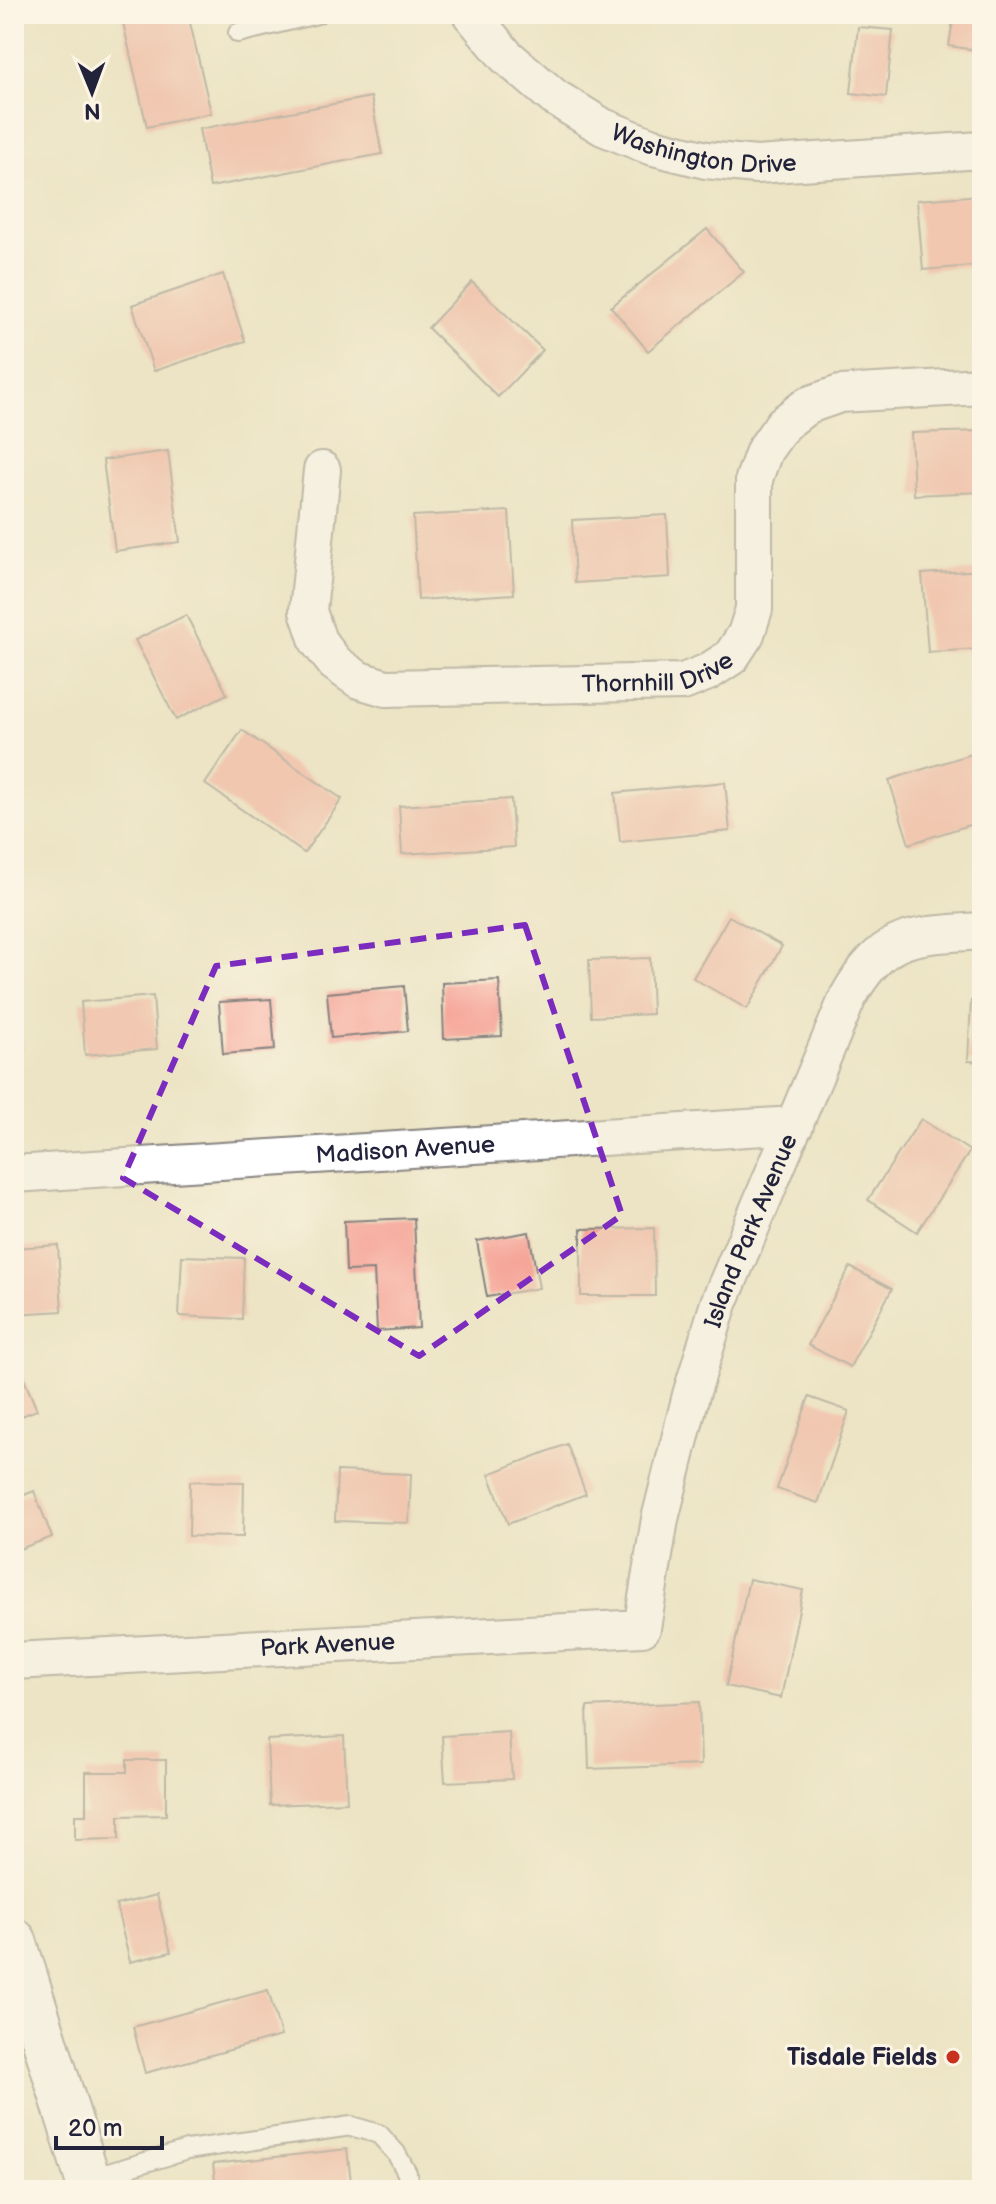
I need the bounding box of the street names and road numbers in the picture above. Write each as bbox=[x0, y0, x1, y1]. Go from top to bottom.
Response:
street label: Washington Drive bbox=[607, 117, 798, 180]
street label: Thornhill Drive bbox=[581, 645, 739, 699]
street label: Madison Avenue bbox=[315, 1129, 496, 1170]
street label: Island Park Avenue bbox=[698, 1129, 803, 1331]
street label: Park Avenue bbox=[259, 1626, 396, 1663]

